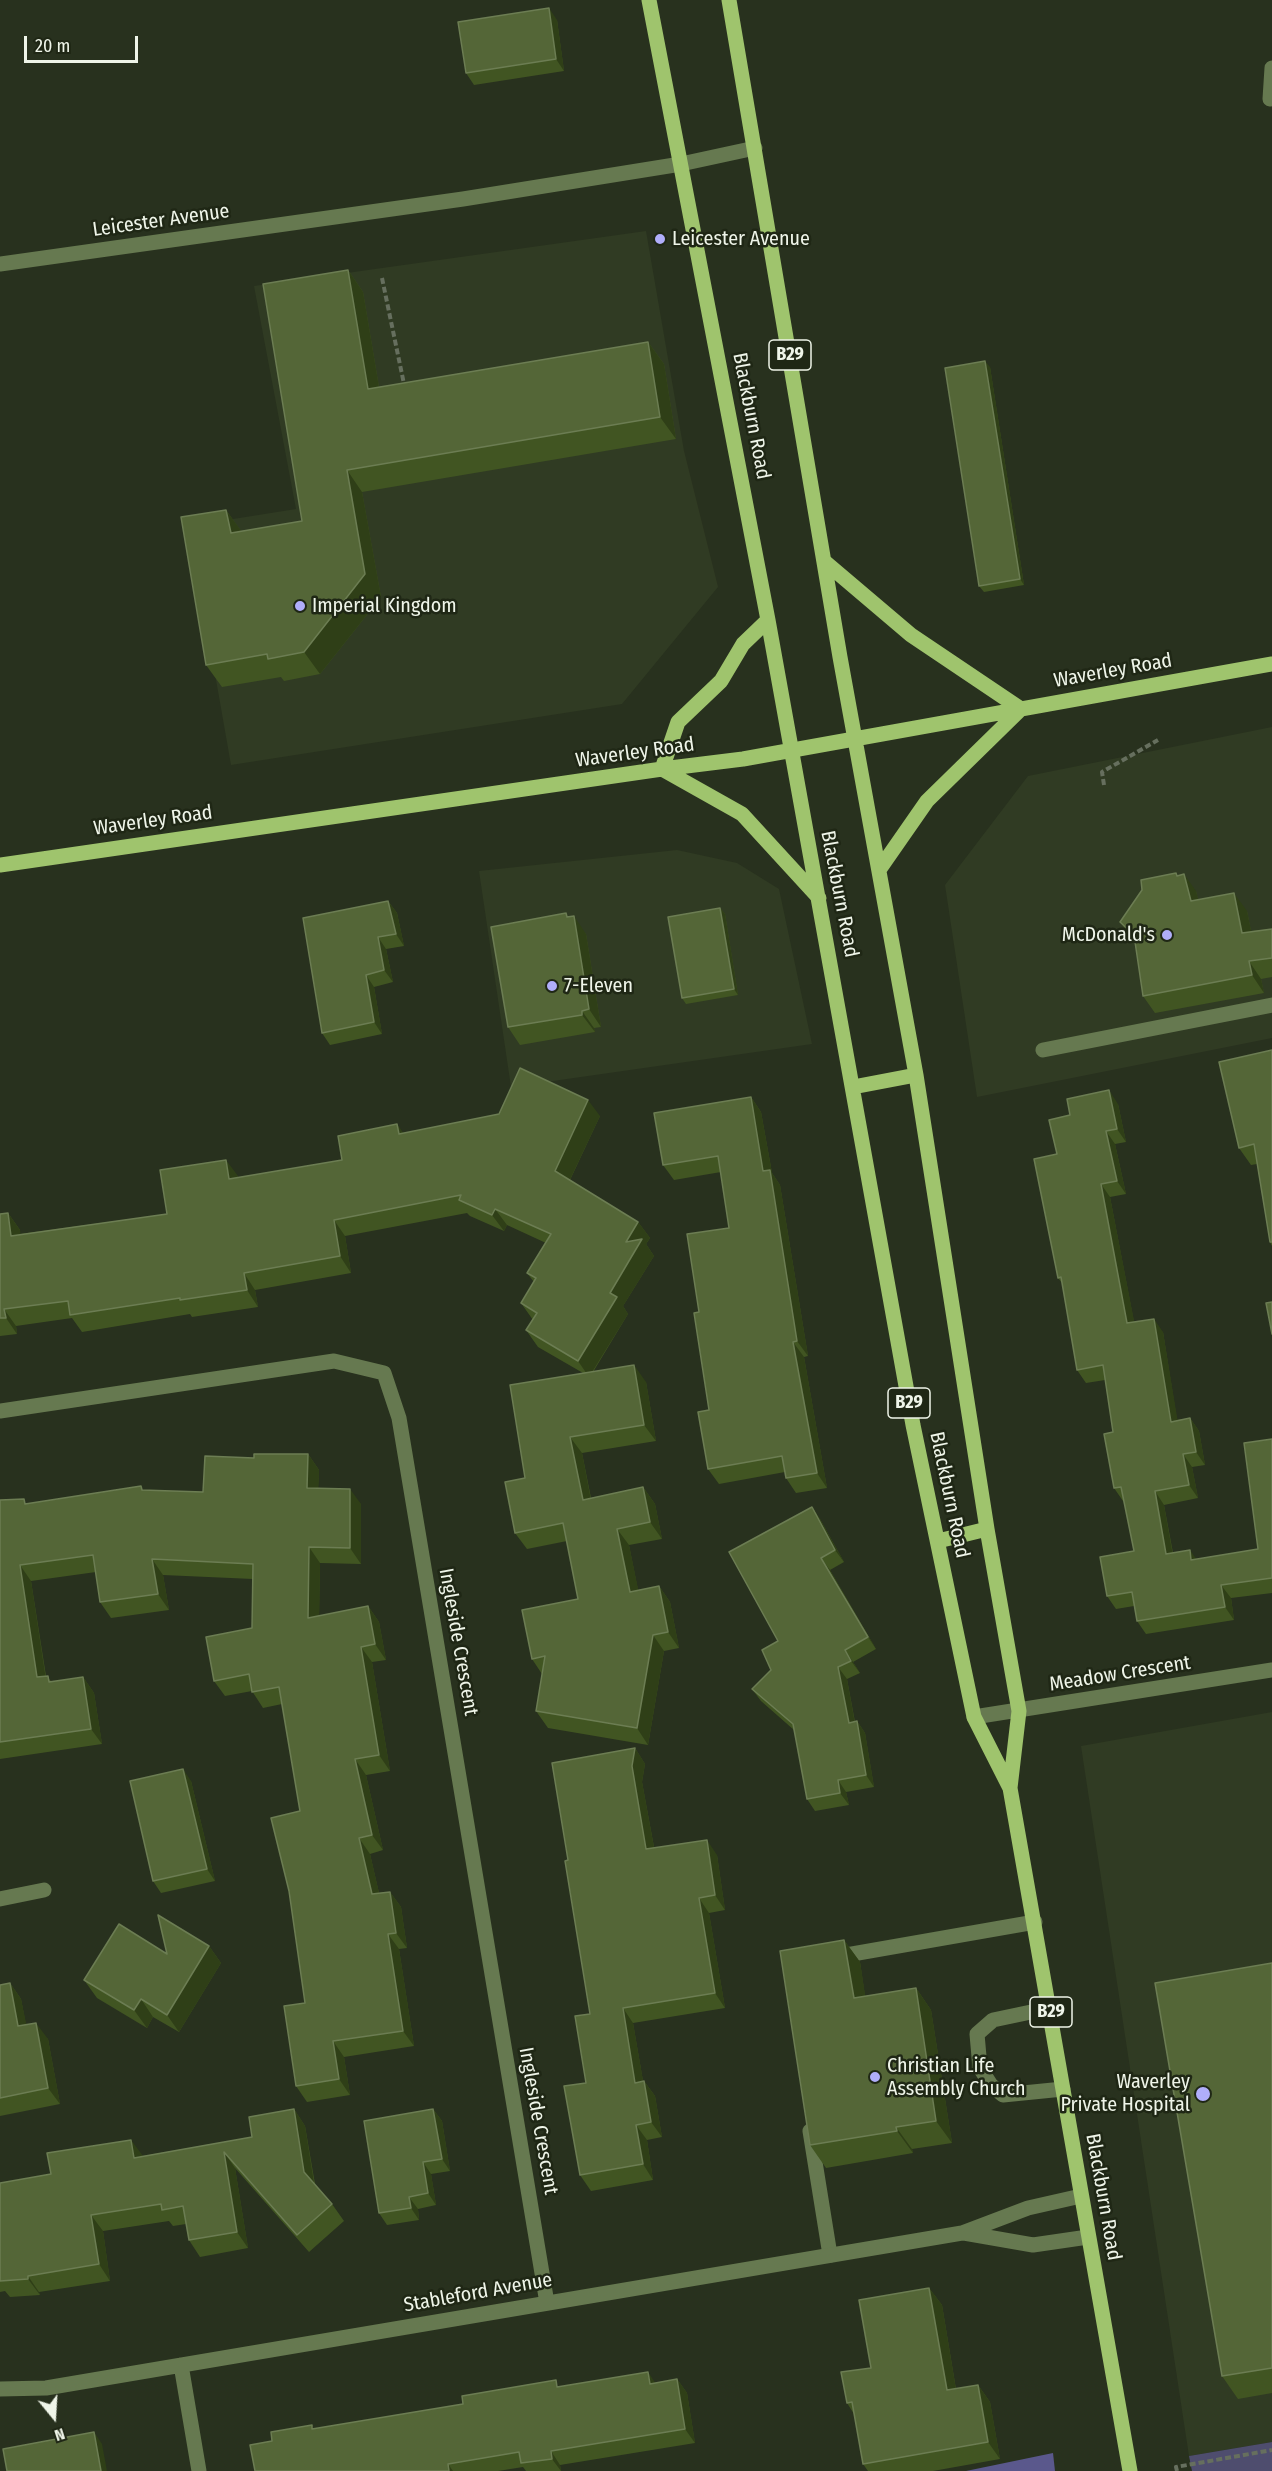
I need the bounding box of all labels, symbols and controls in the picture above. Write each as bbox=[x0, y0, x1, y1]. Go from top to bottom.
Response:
scale bar bbox=[27, 24, 141, 62]
text: 20 m bbox=[35, 35, 70, 57]
street label: Leicester Avenue bbox=[91, 200, 231, 242]
place label: Leicester Avenue bbox=[672, 227, 810, 251]
marker: Leicester Avenue bbox=[653, 232, 667, 246]
road number: B29 bbox=[769, 340, 811, 370]
street label: Blackburn Road bbox=[727, 351, 775, 481]
place label: Imperial Kingdom bbox=[312, 594, 457, 618]
marker: Imperial Kingdom bbox=[293, 599, 307, 613]
street label: Waverley Road bbox=[1052, 649, 1174, 693]
street label: Waverley Road bbox=[574, 733, 696, 773]
street label: Waverley Road bbox=[92, 801, 214, 841]
street label: Blackburn Road bbox=[815, 829, 863, 959]
place label: McDonald's bbox=[1062, 923, 1155, 947]
marker: McDonald's bbox=[1160, 928, 1174, 942]
place label: 7-Eleven bbox=[564, 974, 633, 998]
marker: 7-Eleven bbox=[545, 979, 559, 993]
road number: B29 bbox=[888, 1388, 930, 1418]
street label: Blackburn Road bbox=[924, 1430, 974, 1560]
street label: Ingleside Crescent bbox=[433, 1567, 483, 1717]
street label: Meadow Crescent bbox=[1048, 1651, 1192, 1697]
road number: B29 bbox=[1030, 1997, 1072, 2027]
street label: Ingleside Crescent bbox=[513, 2046, 563, 2196]
place label: Christian Life Assembly Church bbox=[887, 2054, 1025, 2101]
marker: Christian Life Assembly Church bbox=[868, 2070, 882, 2084]
place label: Waverley Private Hospital bbox=[1061, 2070, 1190, 2117]
marker: Waverley Private Hospital bbox=[1194, 2085, 1212, 2103]
street label: Blackburn Road bbox=[1080, 2132, 1126, 2262]
street label: Stableford Avenue bbox=[402, 2268, 554, 2318]
north arrow bbox=[24, 2387, 84, 2447]
text: N bbox=[52, 2424, 67, 2445]

